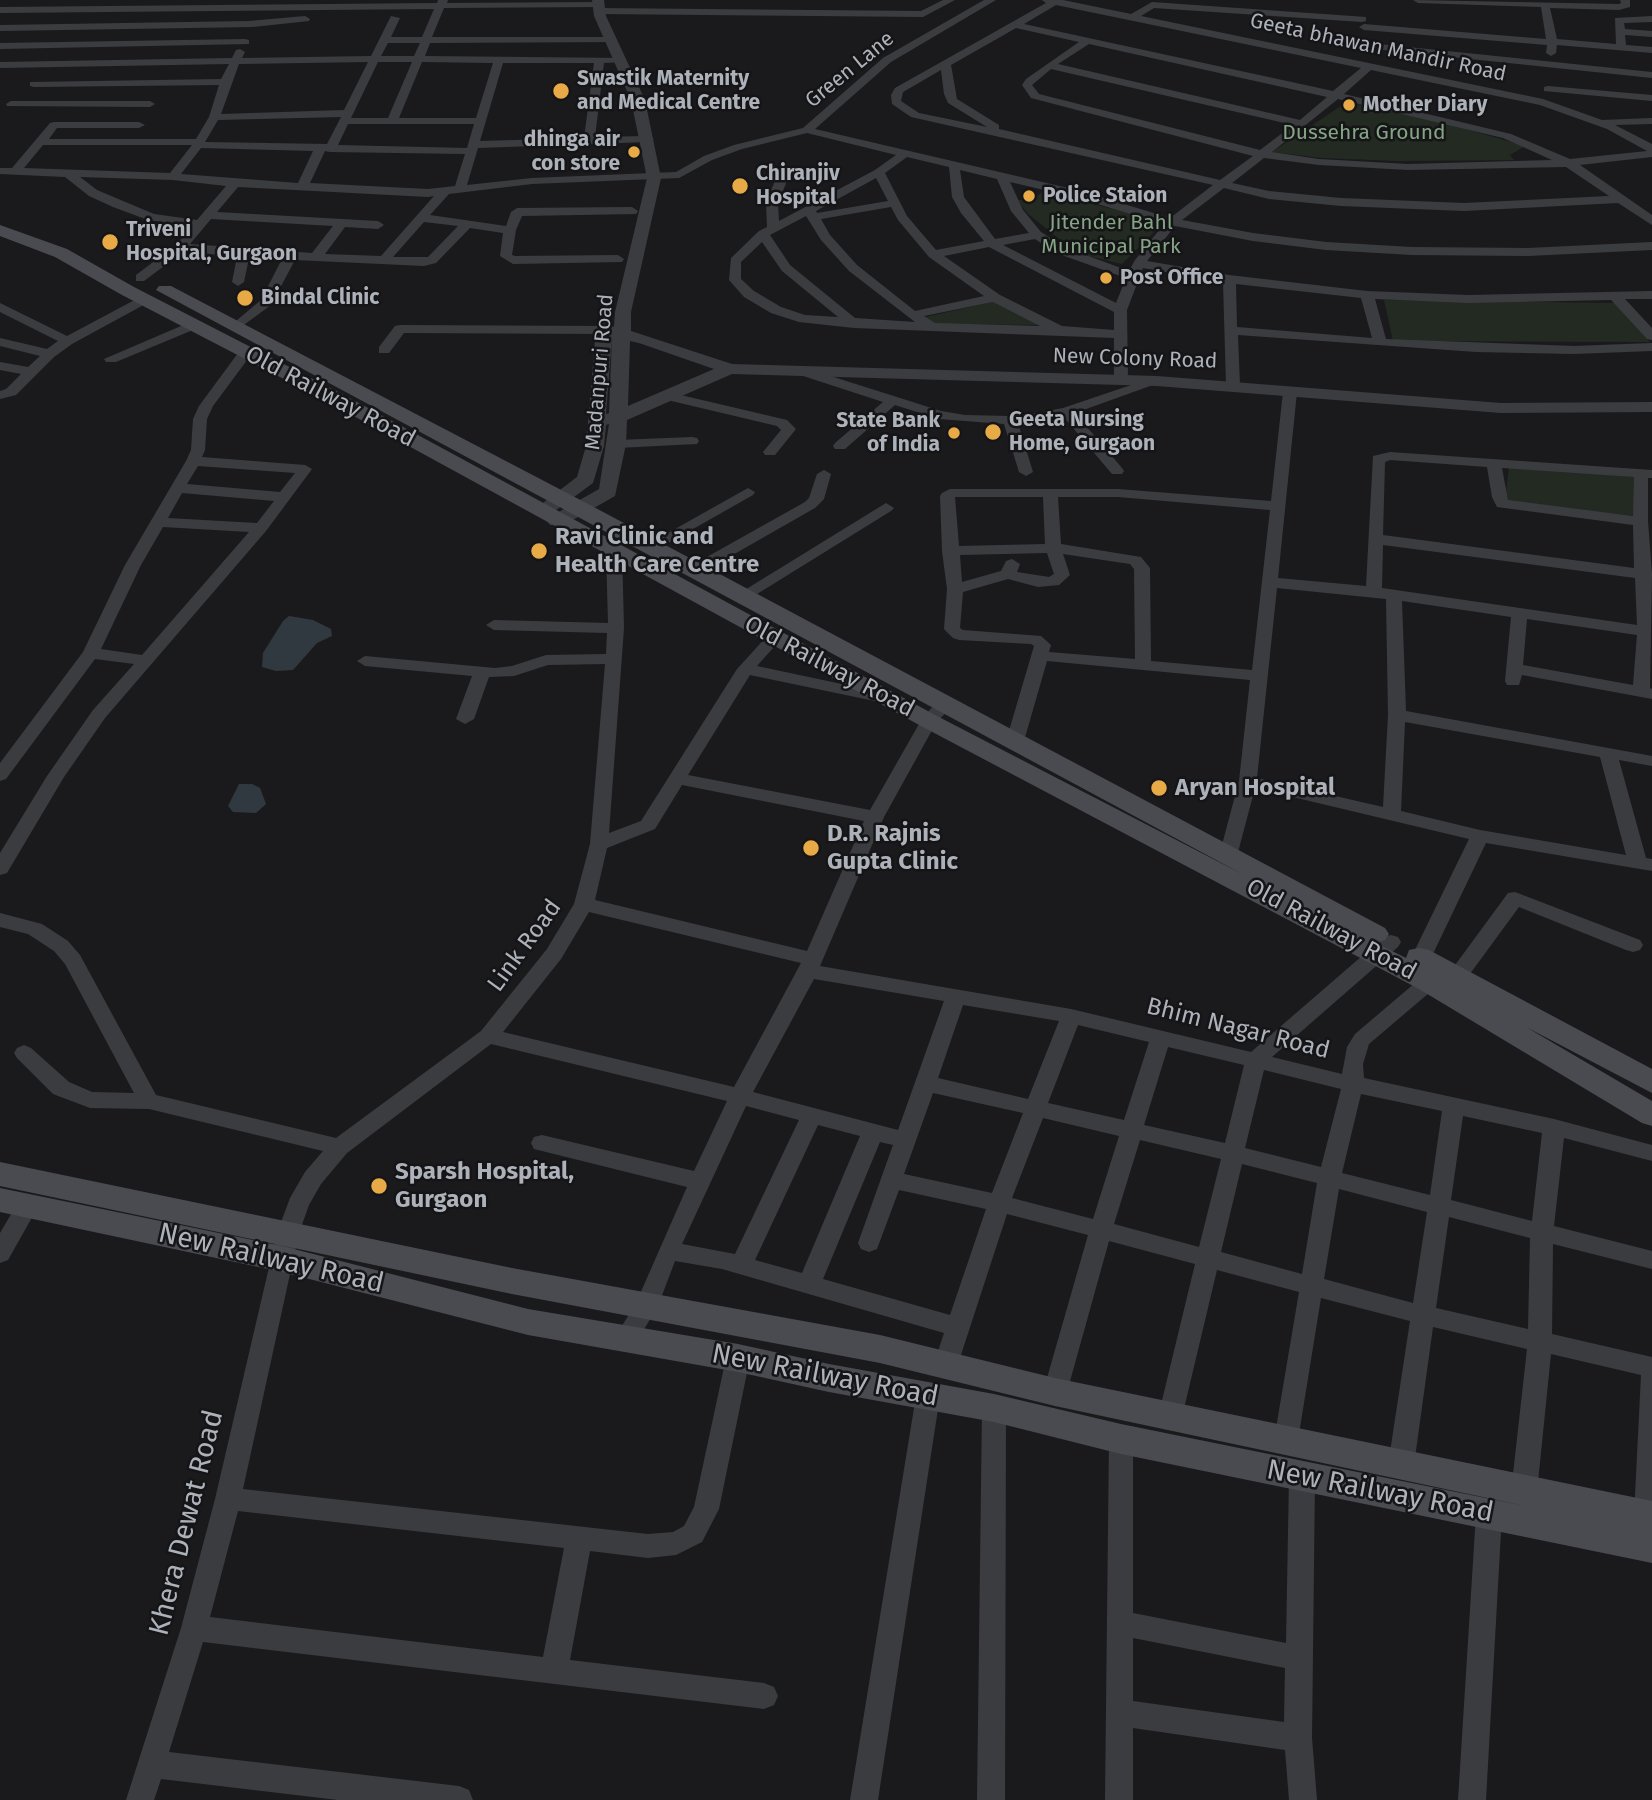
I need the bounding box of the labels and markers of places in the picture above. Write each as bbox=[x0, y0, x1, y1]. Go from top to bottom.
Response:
place label: Swastik Maternity and Medical Centre bbox=[577, 66, 760, 116]
marker: Swastik Maternity and Medical Centre bbox=[551, 81, 571, 101]
place label: Mother Diary bbox=[1363, 92, 1487, 118]
marker: Mother Diary bbox=[1341, 97, 1357, 113]
place label: dhinga air con store bbox=[524, 127, 620, 177]
marker: dhinga air con store bbox=[626, 144, 642, 160]
place label: Chiranjiv Hospital bbox=[756, 161, 840, 211]
marker: Chiranjiv Hospital bbox=[730, 176, 750, 196]
place label: Police Staion bbox=[1043, 183, 1167, 209]
marker: Police Staion bbox=[1021, 188, 1037, 204]
place label: Triveni Hospital, Gurgaon bbox=[126, 217, 297, 267]
marker: Triveni Hospital, Gurgaon bbox=[100, 232, 120, 252]
place label: Post Office bbox=[1120, 265, 1223, 291]
marker: Post Office bbox=[1098, 270, 1114, 286]
place label: Bindal Clinic bbox=[261, 285, 379, 311]
marker: Bindal Clinic bbox=[235, 288, 255, 308]
place label: Geeta Nursing Home, Gurgaon bbox=[1009, 407, 1155, 457]
place label: State Bank of India bbox=[836, 408, 940, 458]
marker: Geeta Nursing Home, Gurgaon bbox=[983, 422, 1003, 442]
marker: State Bank of India bbox=[946, 425, 962, 441]
place label: Ravi Clinic and Health Care Centre bbox=[555, 523, 759, 579]
marker: Ravi Clinic and Health Care Centre bbox=[529, 541, 549, 561]
place label: Aryan Hospital bbox=[1175, 774, 1335, 802]
marker: Aryan Hospital bbox=[1149, 778, 1169, 798]
place label: D.R. Rajnis Gupta Clinic bbox=[827, 820, 958, 876]
marker: D.R. Rajnis Gupta Clinic bbox=[801, 838, 821, 858]
place label: Sparsh Hospital, Gurgaon bbox=[395, 1158, 574, 1214]
marker: Sparsh Hospital, Gurgaon bbox=[369, 1176, 389, 1196]

